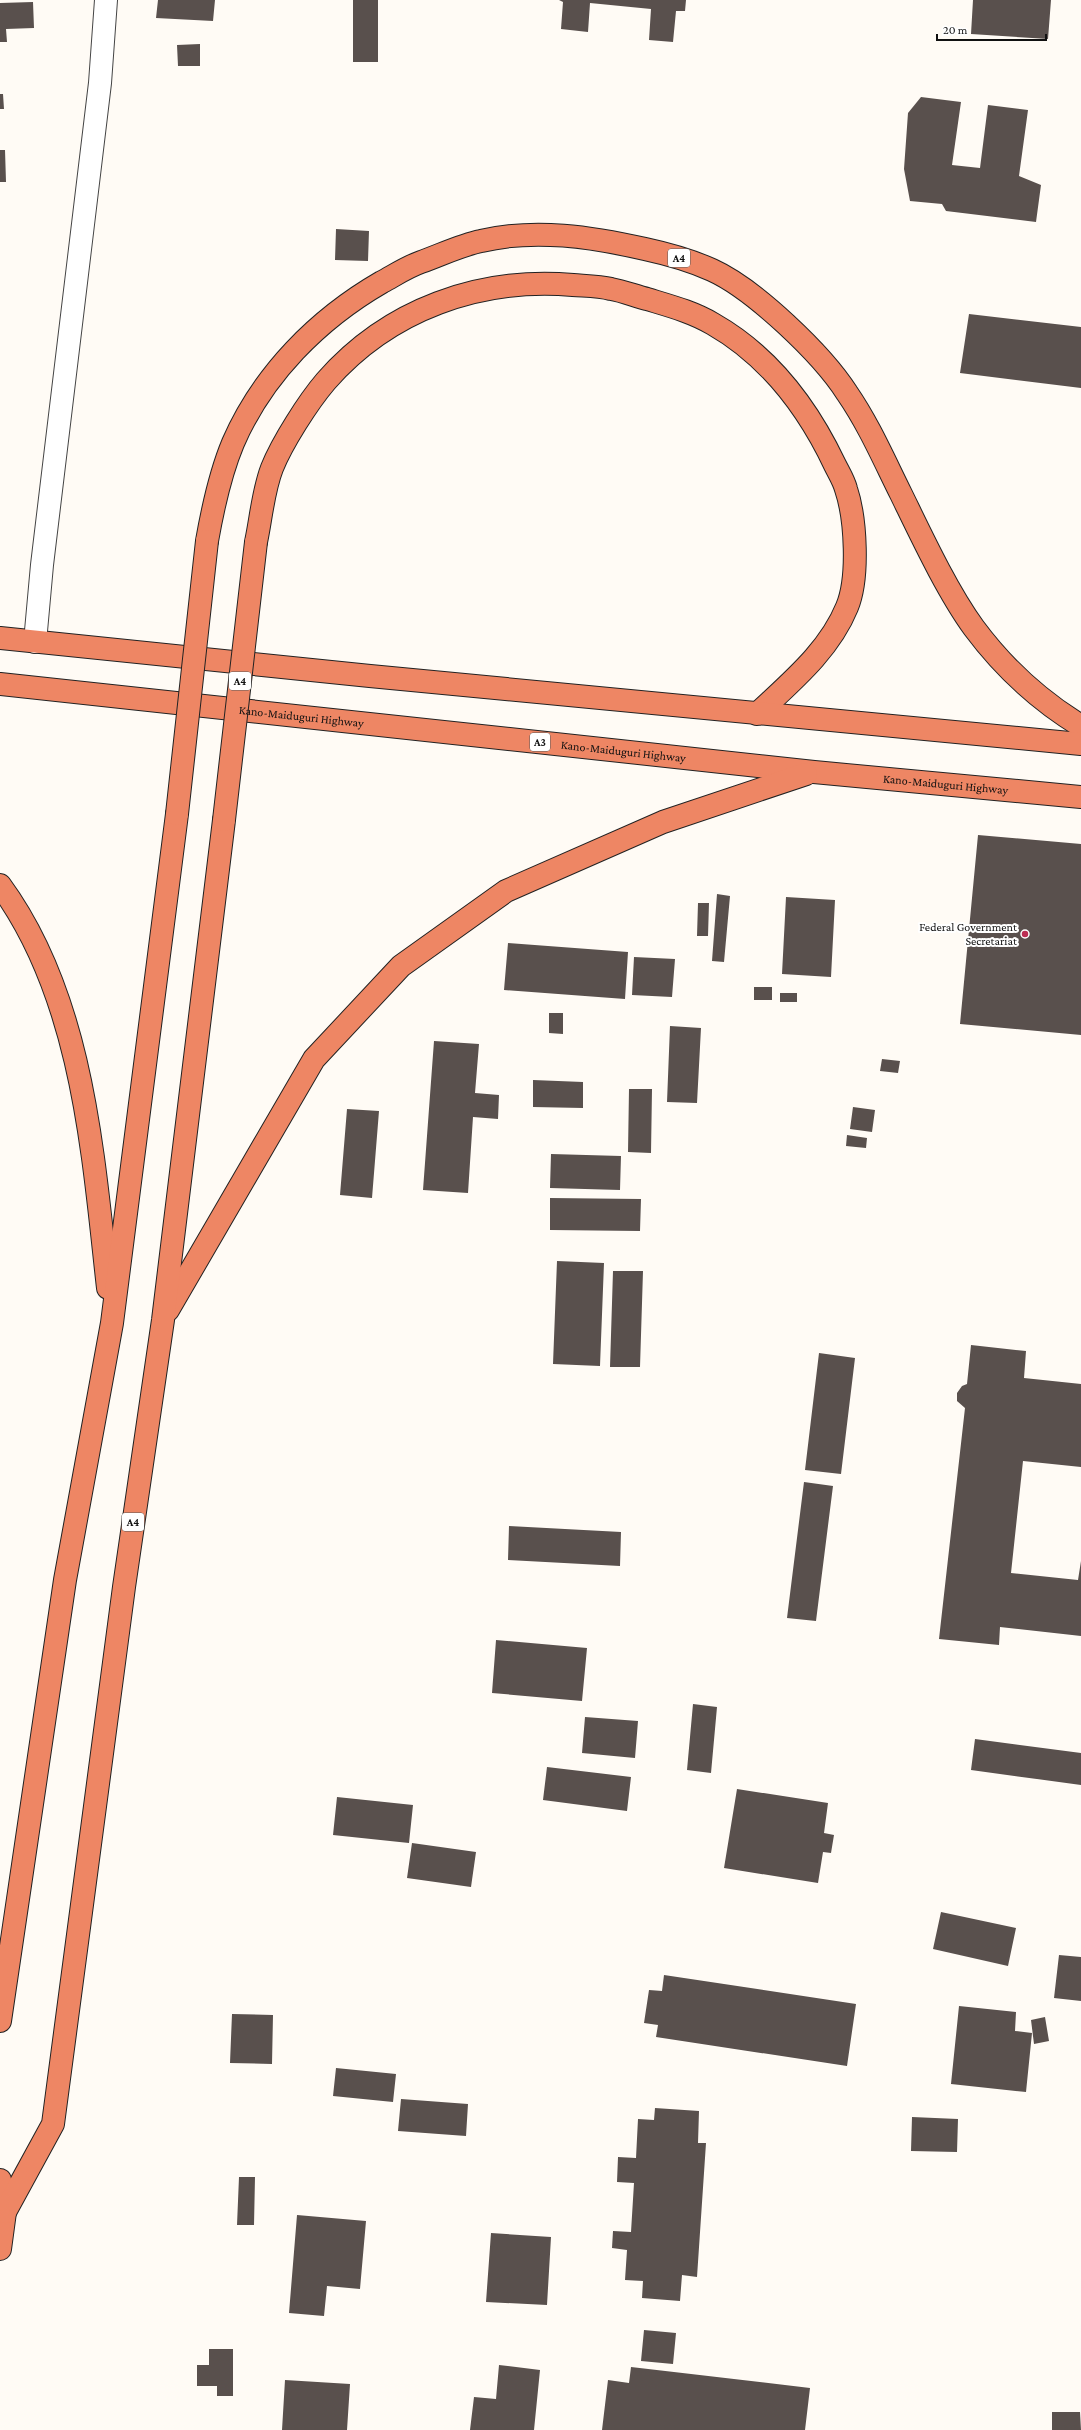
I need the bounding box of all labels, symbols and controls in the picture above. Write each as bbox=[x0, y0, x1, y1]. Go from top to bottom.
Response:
scale bar bbox=[937, 16, 1046, 42]
text: 20 m bbox=[943, 23, 968, 37]
road number: A4 bbox=[668, 249, 690, 267]
road number: A4 bbox=[229, 672, 251, 690]
street label: Kano-Maiduguri Highway bbox=[238, 703, 365, 730]
road number: A3 bbox=[530, 733, 550, 751]
street label: Kano-Maiduguri Highway bbox=[560, 738, 687, 765]
street label: Kano-Maiduguri Highway bbox=[883, 772, 1009, 797]
place label: Federal Government Secretariat bbox=[919, 920, 1018, 948]
marker: Federal Government Secretariat bbox=[1020, 929, 1030, 939]
road number: A4 bbox=[122, 1513, 144, 1531]

